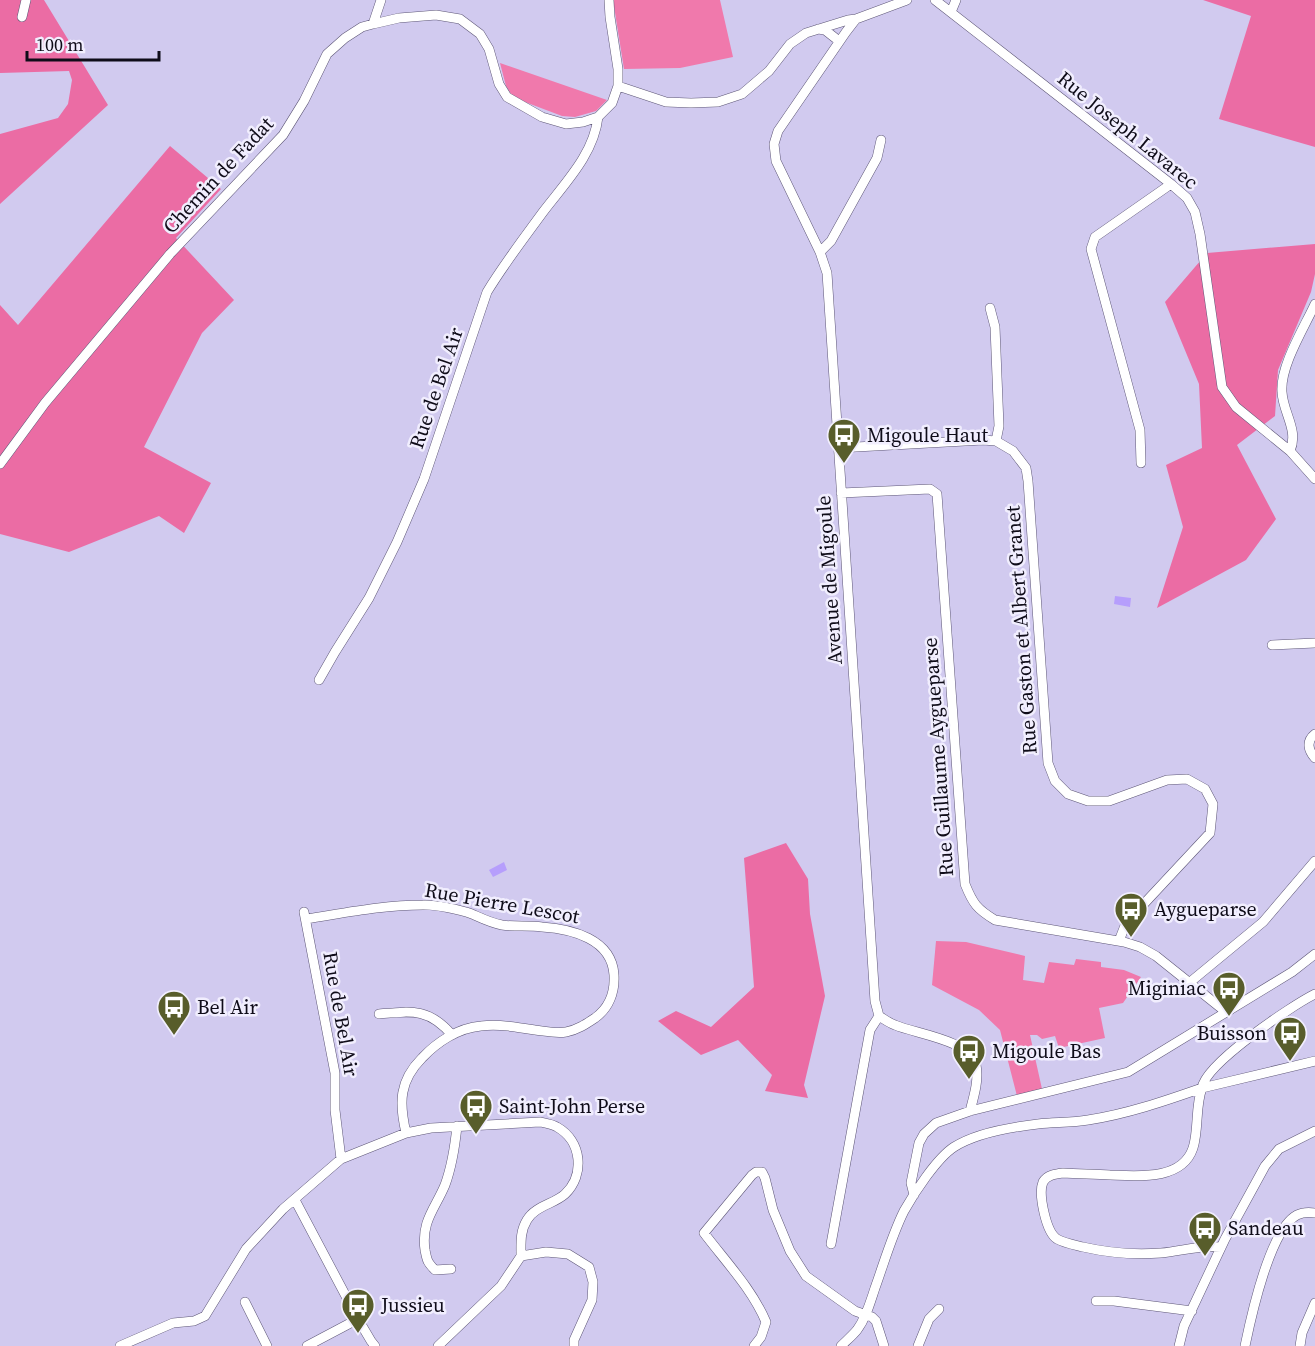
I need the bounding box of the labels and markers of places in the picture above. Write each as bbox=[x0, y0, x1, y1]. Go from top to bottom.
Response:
bus stop icon: Migoule Haut bbox=[826, 417, 862, 464]
place label: Migoule Haut bbox=[867, 421, 989, 449]
bus stop icon: Aygueparse bbox=[1113, 891, 1149, 938]
place label: Aygueparse bbox=[1154, 895, 1257, 923]
bus stop icon: Miginiac bbox=[1211, 970, 1247, 1017]
place label: Miginiac bbox=[1128, 974, 1206, 1002]
bus stop icon: Bel Air bbox=[156, 989, 192, 1036]
place label: Bel Air bbox=[197, 993, 258, 1021]
bus stop icon: Buisson bbox=[1272, 1015, 1308, 1062]
place label: Buisson bbox=[1197, 1019, 1267, 1047]
bus stop icon: Migoule Bas bbox=[951, 1033, 987, 1080]
place label: Migoule Bas bbox=[992, 1037, 1101, 1065]
bus stop icon: Saint-John Perse bbox=[458, 1088, 494, 1135]
place label: Saint-John Perse bbox=[499, 1092, 645, 1120]
bus stop icon: Sandeau bbox=[1187, 1210, 1223, 1257]
place label: Sandeau bbox=[1228, 1214, 1304, 1242]
bus stop icon: Jussieu bbox=[340, 1287, 376, 1334]
place label: Jussieu bbox=[380, 1291, 445, 1319]

